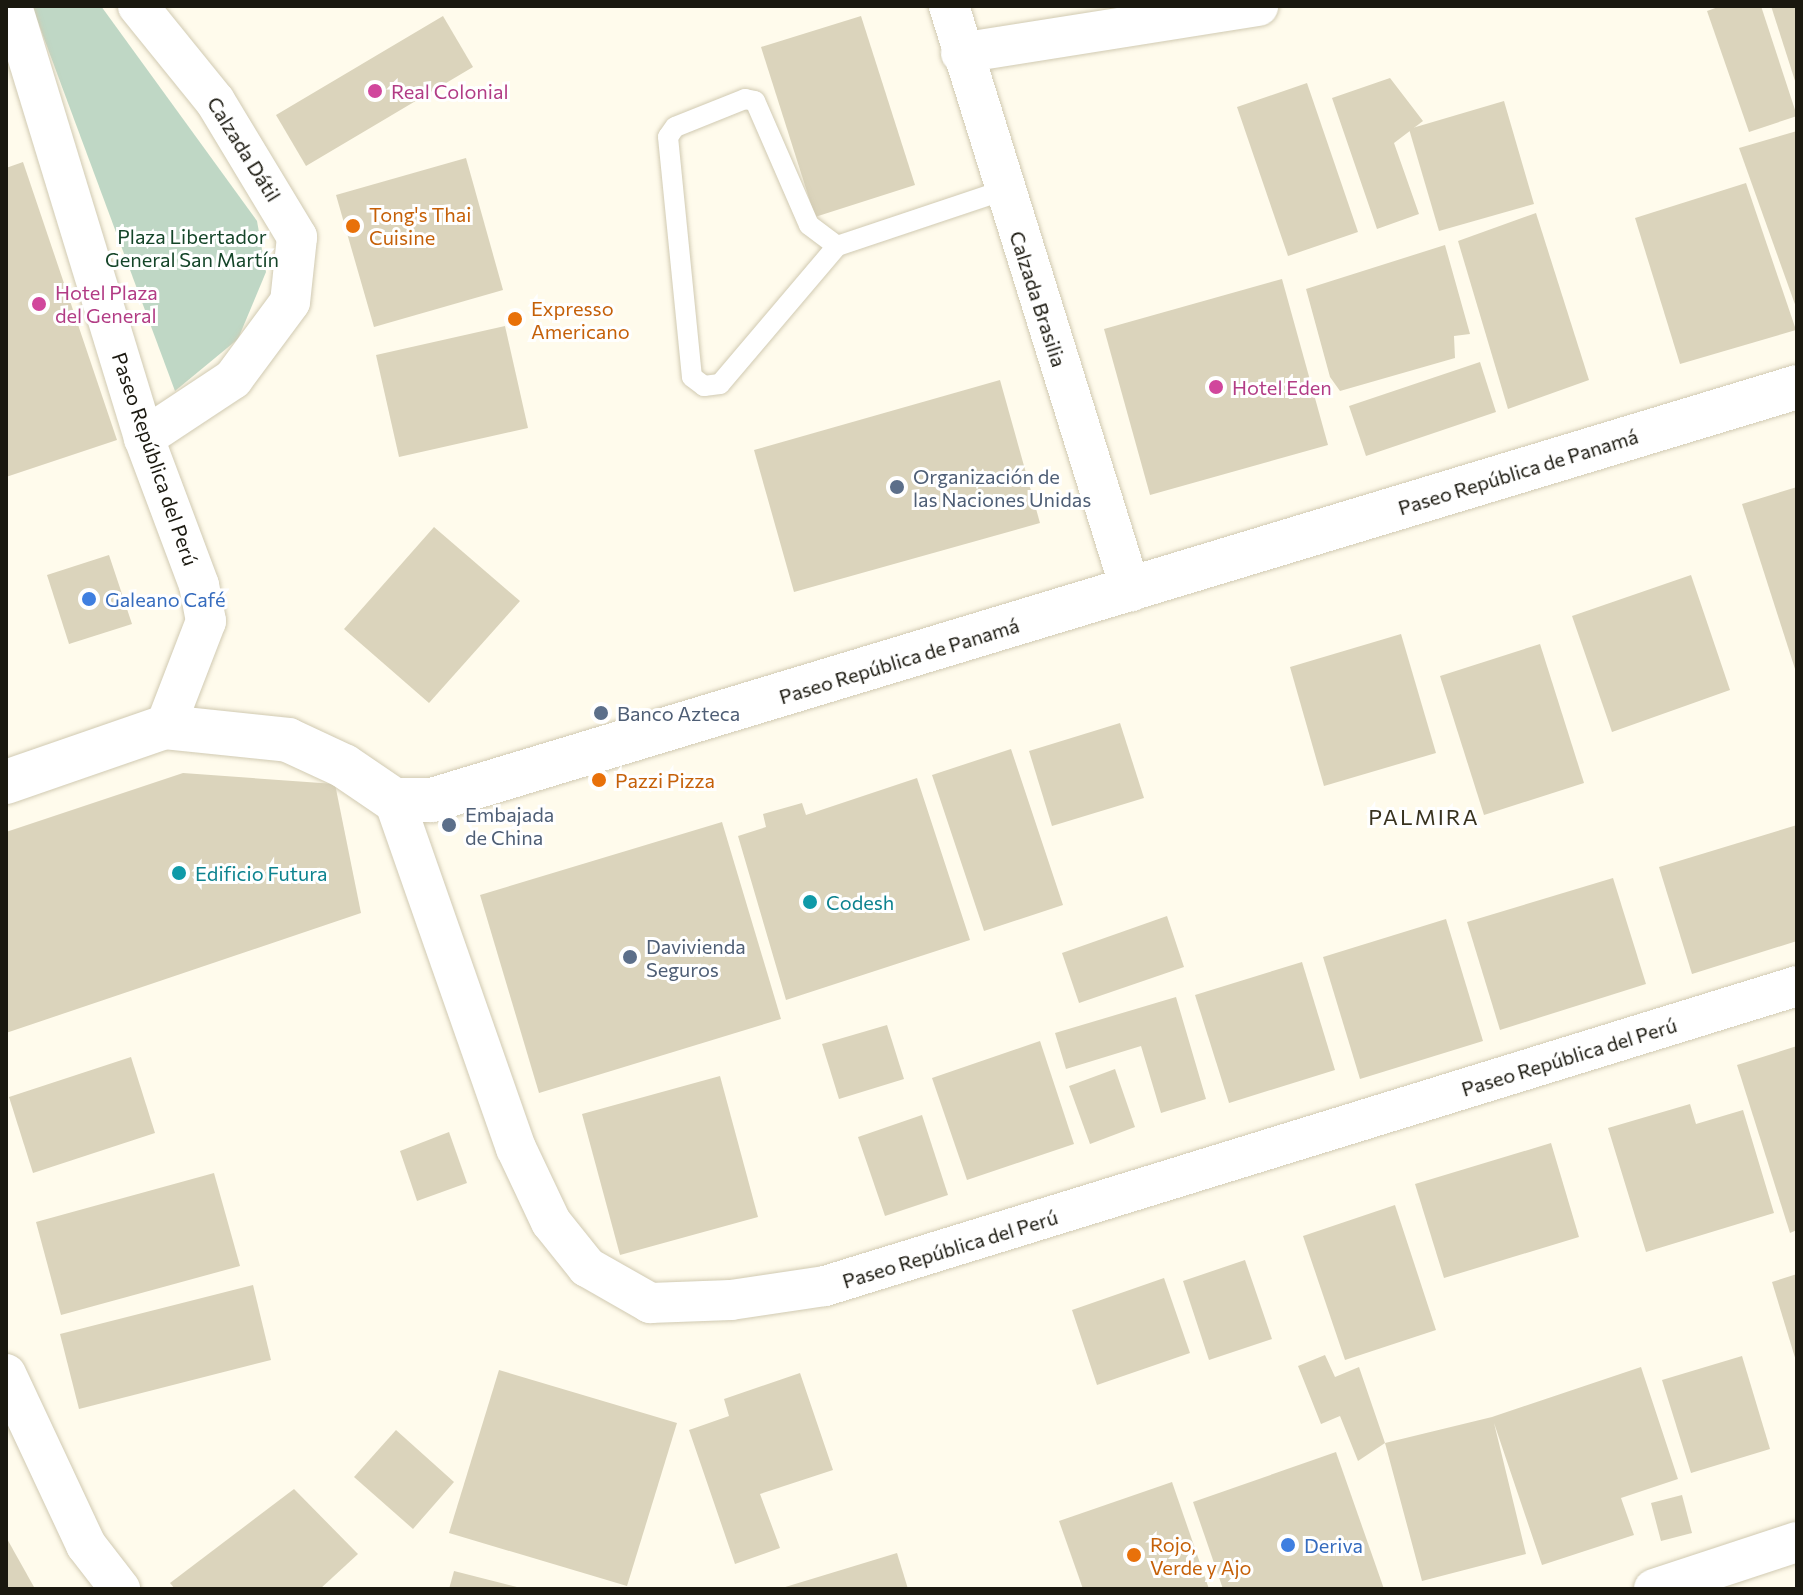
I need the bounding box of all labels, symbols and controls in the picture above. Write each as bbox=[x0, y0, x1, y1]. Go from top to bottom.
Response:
place label: Real Colonial bbox=[391, 79, 508, 103]
marker: Real Colonial bbox=[366, 82, 384, 100]
street label: Calzada Dátil bbox=[202, 92, 286, 206]
place label: Tong's Thai Cuisine bbox=[369, 202, 471, 249]
marker: Tong's Thai Cuisine bbox=[344, 217, 362, 235]
park label: Plaza Libertador General San Martín bbox=[105, 224, 279, 271]
street label: Calzada Brasilia bbox=[1005, 228, 1071, 370]
place label: Hotel Plaza del General bbox=[55, 280, 158, 327]
marker: Hotel Plaza del General bbox=[30, 295, 48, 313]
place label: Expresso Americano bbox=[531, 296, 630, 343]
marker: Expresso Americano bbox=[506, 310, 524, 328]
street label: Paseo República del Perú bbox=[107, 349, 203, 569]
place label: Hotel Eden bbox=[1232, 375, 1332, 399]
marker: Hotel Eden bbox=[1207, 378, 1225, 396]
street label: Paseo República de Panamá bbox=[1395, 424, 1641, 520]
place label: Organización de las Naciones Unidas bbox=[913, 464, 1091, 511]
marker: Organización de las Naciones Unidas bbox=[888, 478, 906, 496]
place label: Galeano Café bbox=[105, 587, 226, 611]
marker: Galeano Café bbox=[80, 590, 98, 608]
street label: Paseo República de Panamá bbox=[776, 613, 1022, 709]
place label: Banco Azteca bbox=[617, 701, 740, 725]
marker: Banco Azteca bbox=[592, 704, 610, 722]
place label: Pazzi Pizza bbox=[615, 768, 715, 792]
marker: Pazzi Pizza bbox=[590, 771, 608, 789]
place label: Embajada de China bbox=[465, 802, 554, 849]
district label: PALMIRA bbox=[1368, 804, 1480, 830]
marker: Embajada de China bbox=[440, 816, 458, 834]
place label: Edificio Futura bbox=[195, 861, 327, 885]
marker: Edificio Futura bbox=[170, 864, 188, 882]
place label: Codesh bbox=[826, 890, 894, 914]
marker: Codesh bbox=[801, 893, 819, 911]
place label: Davivienda Seguros bbox=[646, 934, 746, 981]
marker: Davivienda Seguros bbox=[621, 948, 639, 966]
street label: Paseo República del Perú bbox=[1458, 1013, 1680, 1101]
street label: Paseo República del Perú bbox=[839, 1205, 1061, 1293]
place label: Rojo, Verde y Ajo bbox=[1150, 1532, 1251, 1579]
place label: Deriva bbox=[1304, 1533, 1363, 1557]
marker: Deriva bbox=[1279, 1536, 1297, 1554]
marker: Rojo, Verde y Ajo bbox=[1125, 1546, 1143, 1564]

